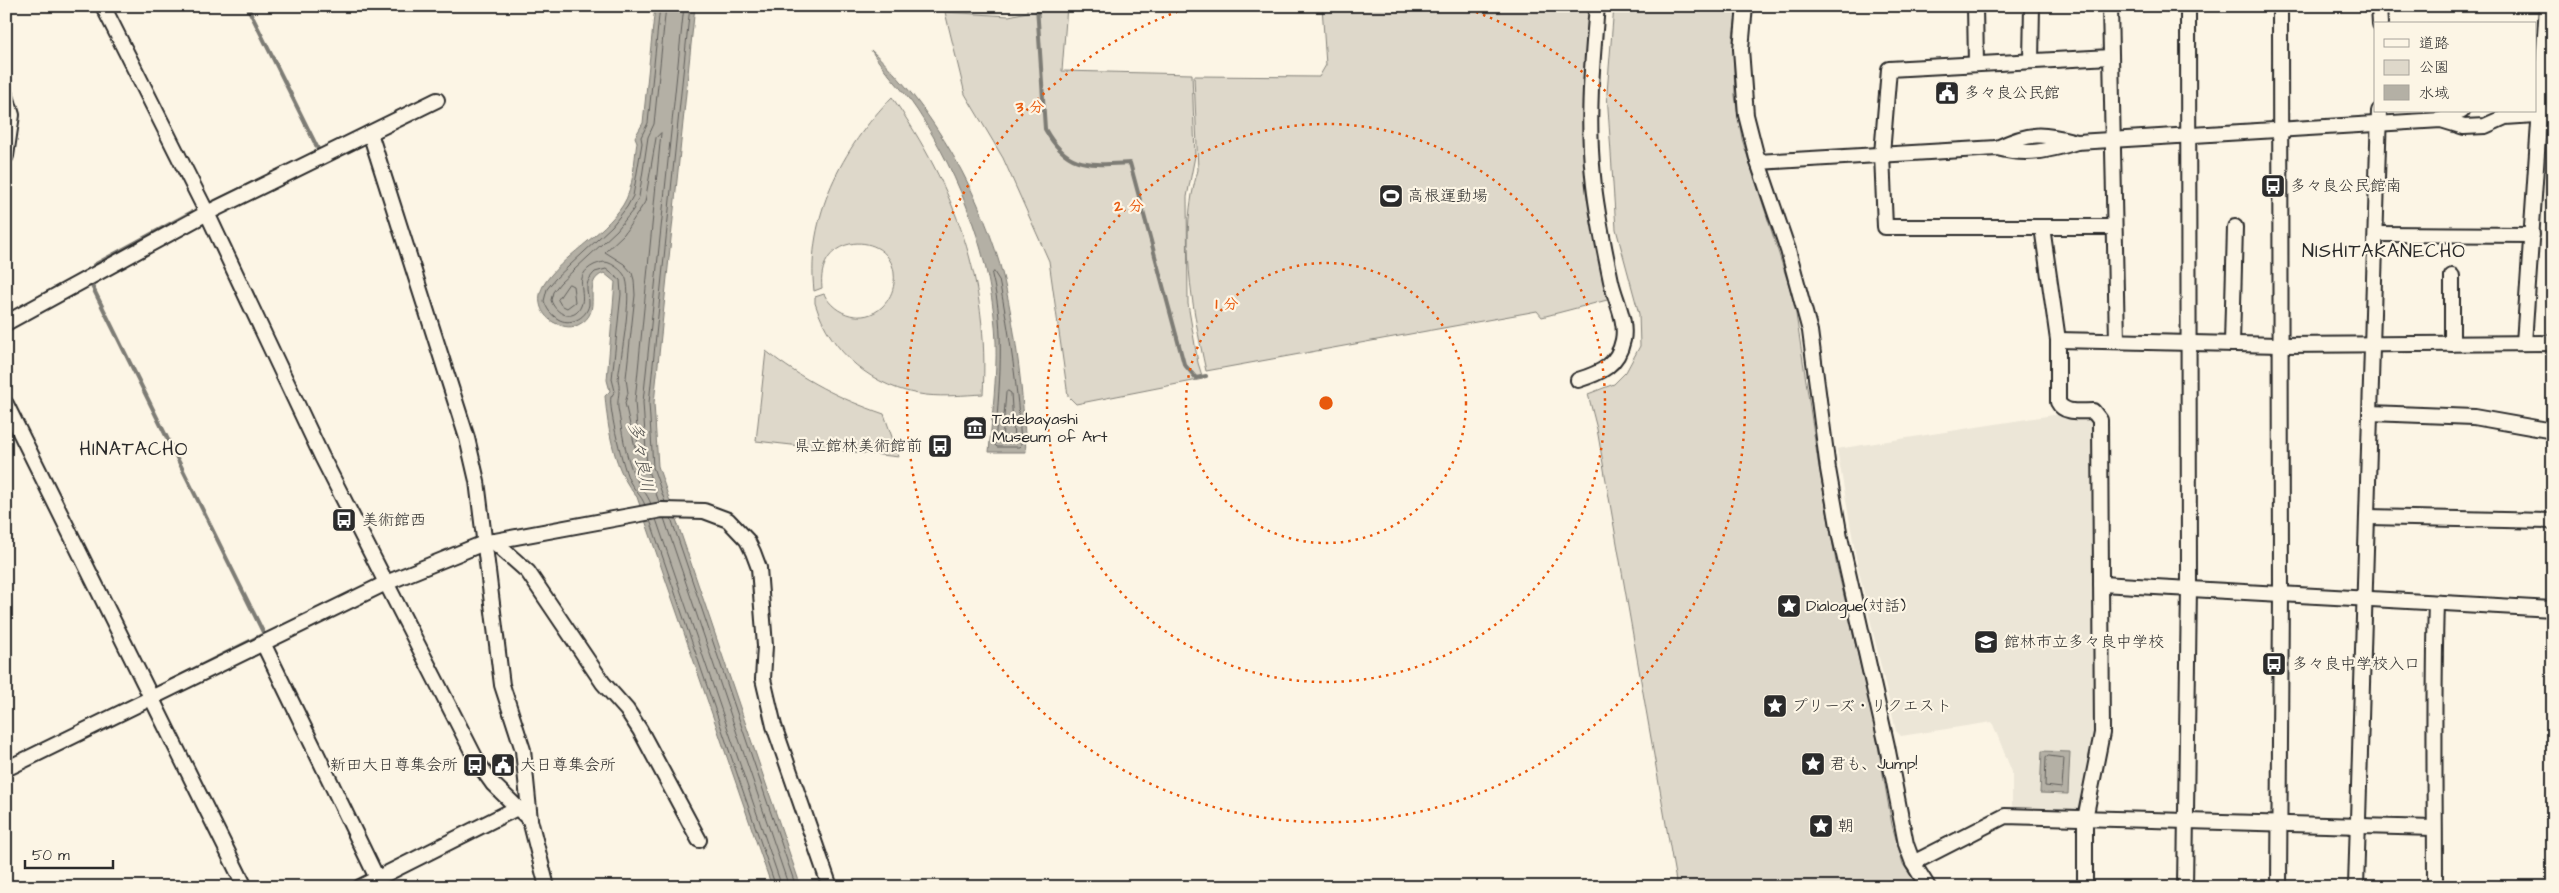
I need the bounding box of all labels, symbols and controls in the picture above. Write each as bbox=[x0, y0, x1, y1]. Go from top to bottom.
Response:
legend bbox=[2374, 22, 2536, 112]
text: 道路 bbox=[2419, 33, 2449, 54]
text: 公園 bbox=[2419, 57, 2449, 78]
public building icon: 多々良公民館 bbox=[1934, 80, 1960, 106]
place label: 多々良公民館 bbox=[1964, 82, 2060, 104]
text: 水域 bbox=[2419, 83, 2449, 104]
text: 3 分 bbox=[1015, 97, 1044, 118]
bus stop icon: 多々良公民館南 bbox=[2260, 173, 2286, 199]
place label: 多々良公民館南 bbox=[2290, 175, 2402, 197]
sports icon: 高根運動場 bbox=[1378, 183, 1404, 209]
place label: 高根運動場 bbox=[1408, 185, 1488, 207]
text: 2 分 bbox=[1113, 196, 1144, 217]
district label: NISHITAKANECHO bbox=[2302, 238, 2466, 265]
text: 1 分 bbox=[1216, 294, 1238, 315]
centre of rings bbox=[1317, 394, 1335, 412]
place label: Tatebayashi Museum of Art bbox=[992, 408, 1108, 448]
museum icon: Tatebayashi Museum of Art bbox=[962, 415, 988, 441]
water label: 多々良川 bbox=[622, 419, 660, 495]
bus stop icon: 県立館林美術館前 bbox=[927, 433, 953, 459]
place label: 県立館林美術館前 bbox=[794, 435, 922, 457]
district label: HINATACHO bbox=[79, 436, 189, 463]
bus stop icon: 美術館西 bbox=[331, 507, 357, 533]
place label: 美術館西 bbox=[362, 509, 426, 531]
place icon: Dialogue(対話) bbox=[1776, 593, 1802, 619]
place label: Dialogue(対話) bbox=[1806, 595, 1906, 618]
school or university icon: 館林市立多々良中学校 bbox=[1973, 629, 1999, 655]
place label: 館林市立多々良中学校 bbox=[2004, 631, 2164, 653]
bus stop icon: 多々良中学校入口 bbox=[2261, 651, 2287, 677]
place label: 多々良中学校入口 bbox=[2292, 653, 2420, 675]
place icon: プリーズ・リクエスト bbox=[1762, 693, 1788, 719]
place label: プリーズ・リクエスト bbox=[1792, 695, 1952, 717]
place icon: 君も、Jump! bbox=[1800, 751, 1826, 777]
bus stop icon: 新田大日尊集会所 bbox=[462, 752, 488, 778]
public building icon: 大日尊集会所 bbox=[490, 752, 516, 778]
place label: 君も、Jump! bbox=[1830, 753, 1917, 775]
place label: 新田大日尊集会所 bbox=[330, 754, 458, 776]
place label: 大日尊集会所 bbox=[520, 754, 616, 776]
place icon: 朝 bbox=[1808, 813, 1834, 839]
place label: 朝 bbox=[1838, 815, 1854, 837]
scale bar bbox=[25, 838, 112, 870]
text: 50 m bbox=[32, 845, 70, 866]

